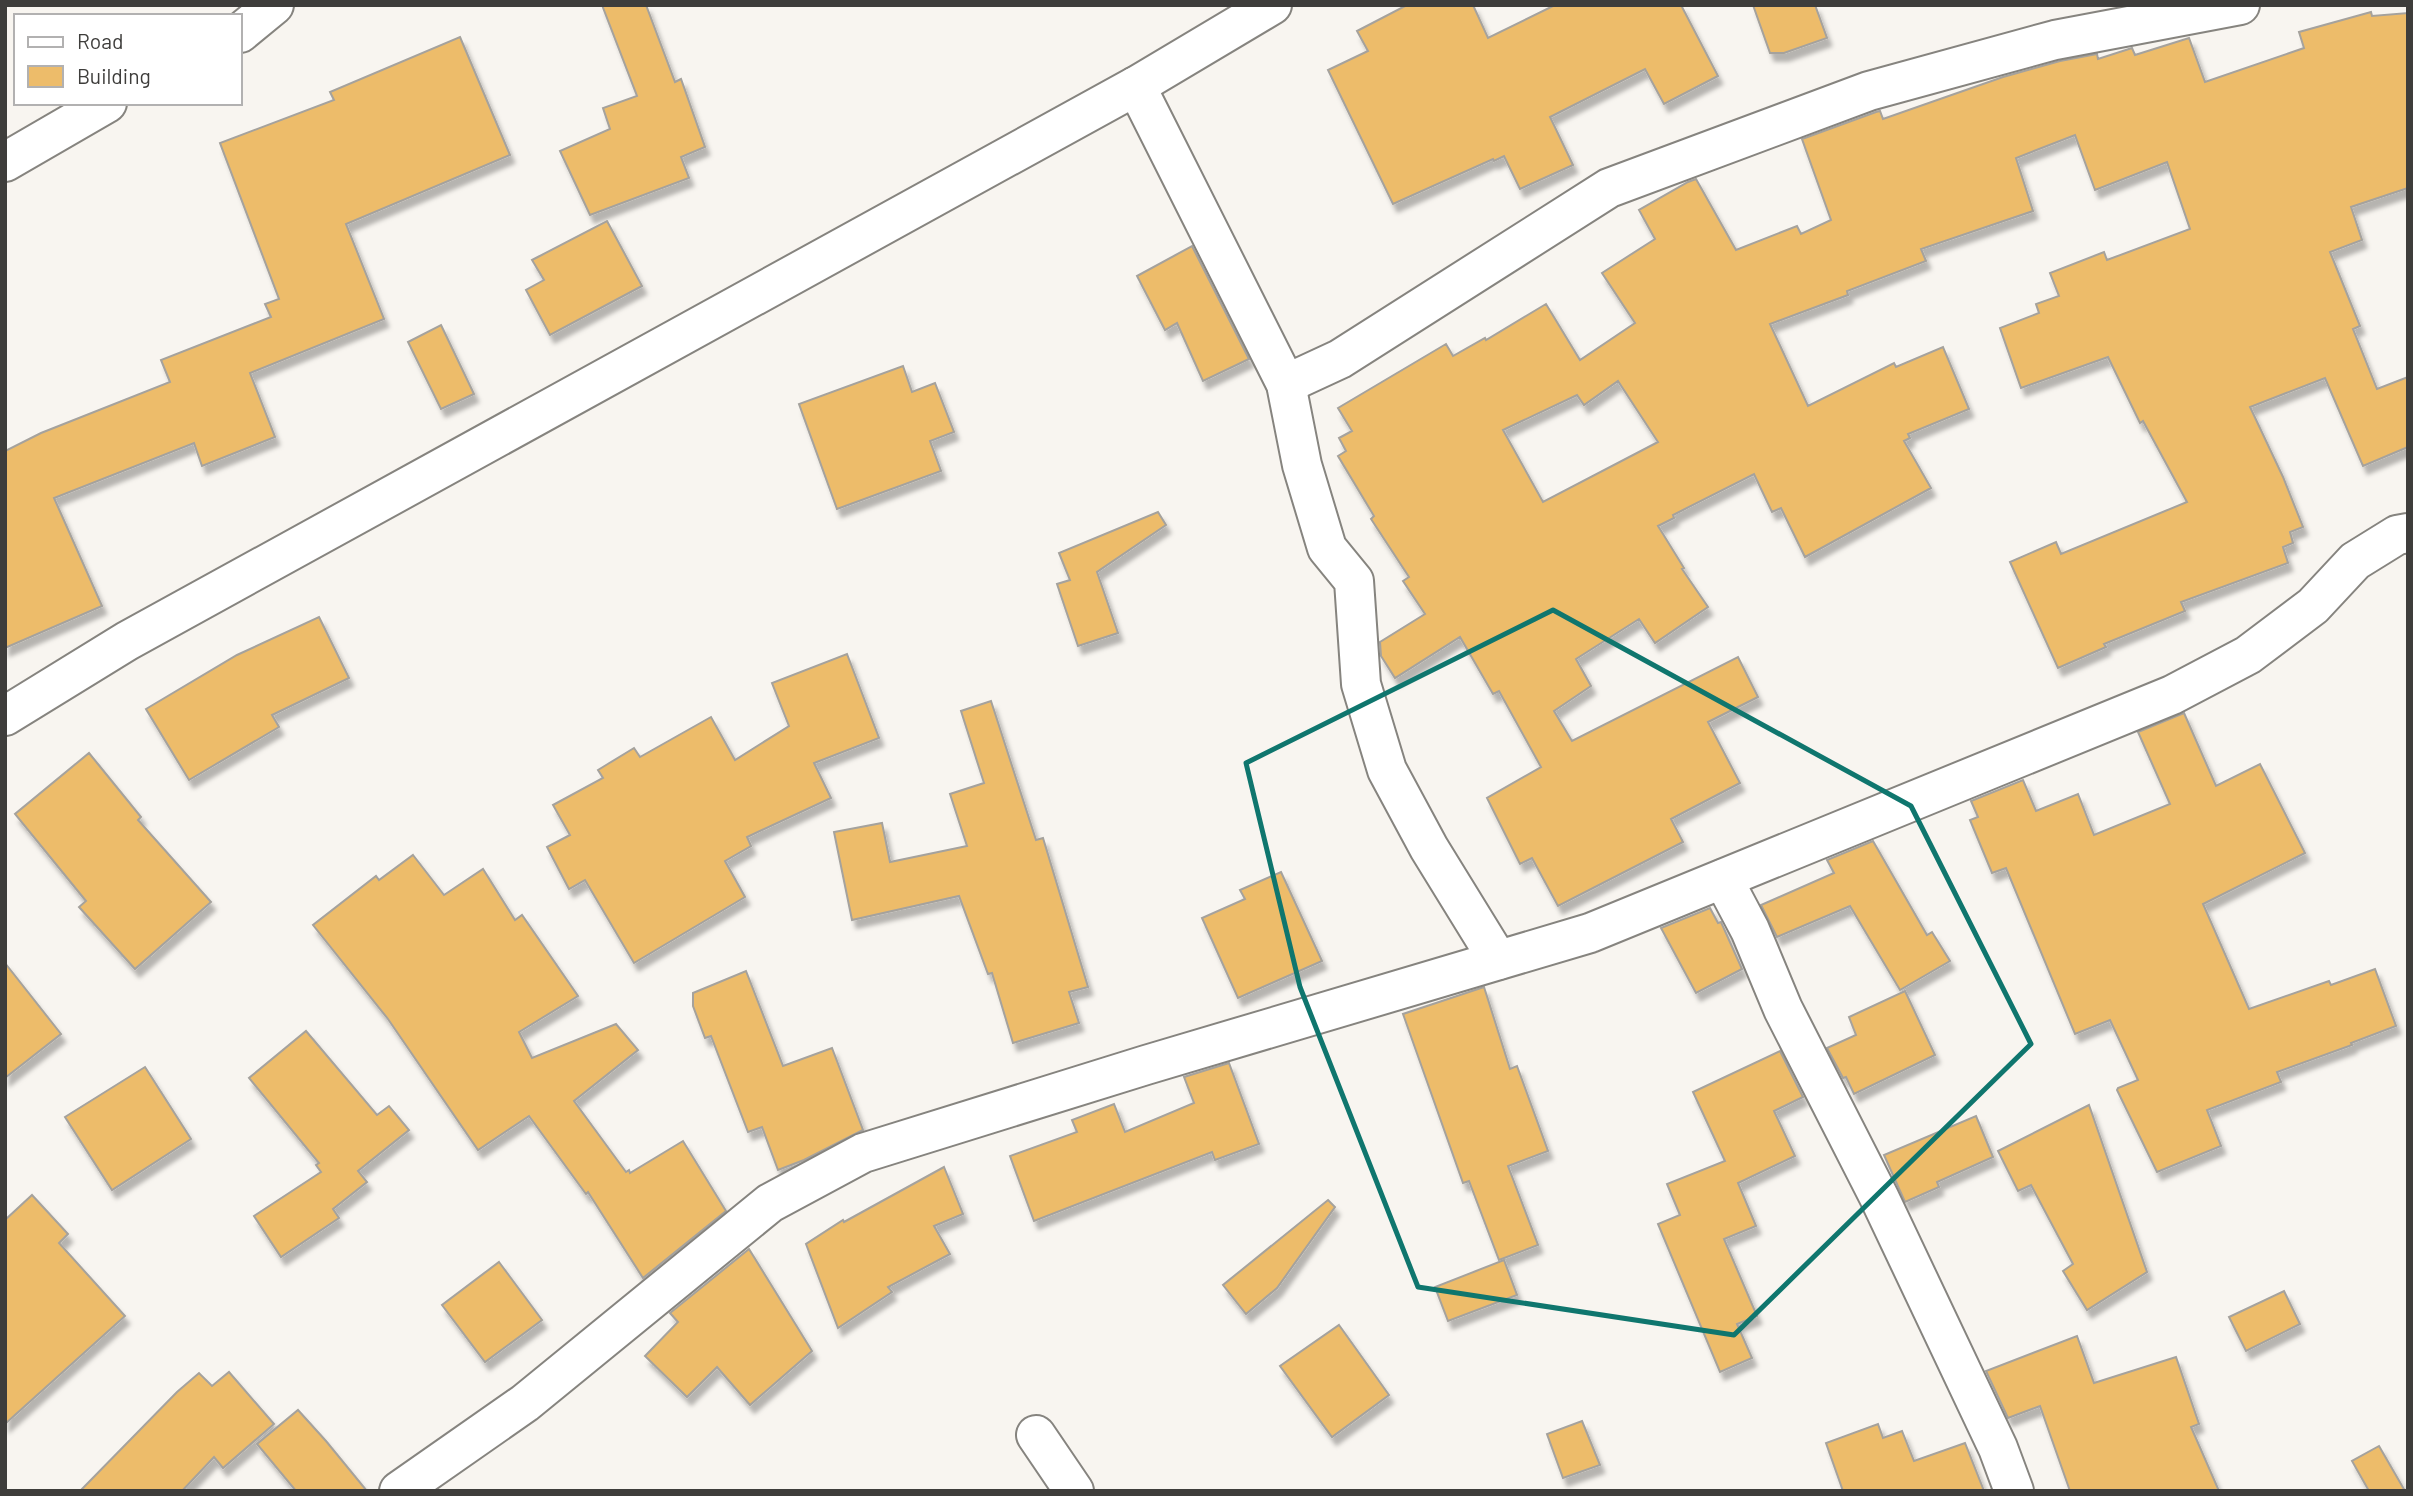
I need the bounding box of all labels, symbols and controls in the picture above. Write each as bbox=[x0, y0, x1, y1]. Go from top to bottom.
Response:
legend bbox=[14, 14, 242, 105]
text: Road bbox=[77, 28, 123, 53]
text: Building bbox=[77, 63, 151, 88]

